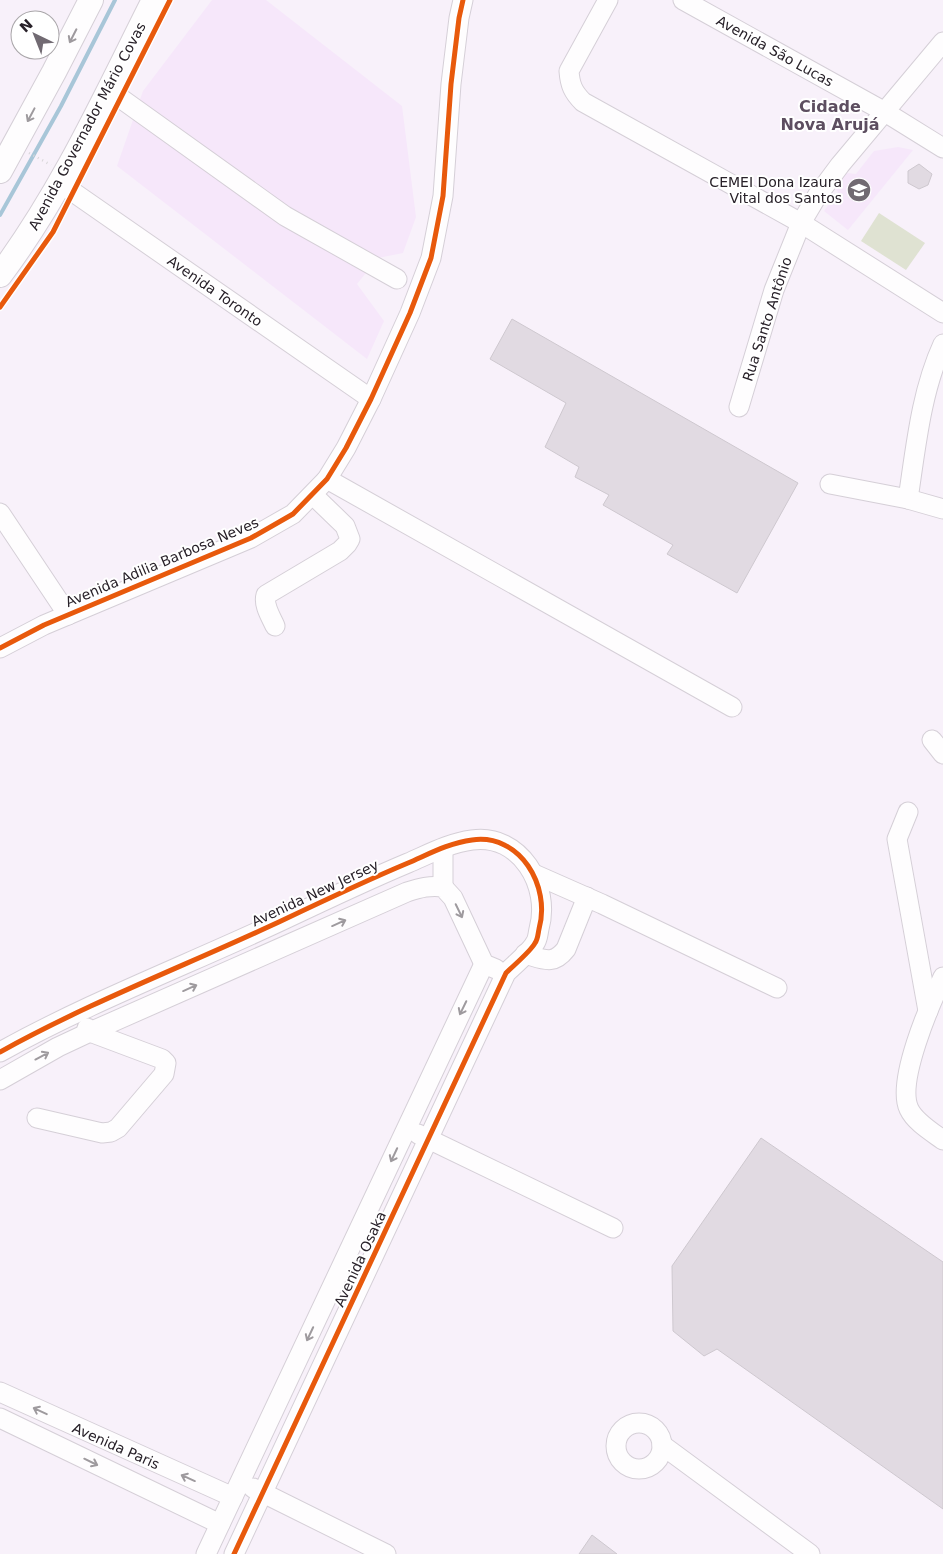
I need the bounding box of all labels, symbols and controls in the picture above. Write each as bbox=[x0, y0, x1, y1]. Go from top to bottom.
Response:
north arrow bbox=[10, 10, 60, 60]
street label: Avenida São Lucas bbox=[714, 12, 836, 90]
text: N bbox=[16, 16, 36, 35]
street label: Avenida Governador Mário Covas bbox=[25, 19, 149, 233]
one-way arrow bbox=[68, 28, 77, 43]
district label: Cidade Nova Arujá bbox=[780, 97, 880, 134]
one-way arrow bbox=[26, 107, 36, 122]
place label: CEMEI Dona Izaura Vital dos Santos bbox=[709, 174, 842, 206]
school or university icon: CEMEI Dona Izaura Vital dos Santos bbox=[846, 177, 872, 203]
street label: Avenida Toronto bbox=[165, 252, 265, 330]
street label: Rua Santo Antônio bbox=[739, 255, 795, 383]
street label: Avenida Adilia Barbosa Neves bbox=[63, 514, 261, 610]
street label: Avenida New Jersey bbox=[249, 857, 381, 929]
one-way arrow bbox=[455, 903, 464, 918]
one-way arrow bbox=[331, 917, 346, 927]
one-way arrow bbox=[182, 982, 197, 992]
one-way arrow bbox=[458, 1000, 467, 1015]
one-way arrow bbox=[35, 1051, 50, 1061]
one-way arrow bbox=[389, 1147, 398, 1162]
street label: Avenida Osaka bbox=[331, 1209, 389, 1309]
one-way arrow bbox=[304, 1326, 314, 1341]
one-way arrow bbox=[33, 1406, 48, 1415]
street label: Avenida Paris bbox=[70, 1420, 162, 1472]
one-way arrow bbox=[83, 1458, 98, 1467]
one-way arrow bbox=[181, 1472, 196, 1482]

